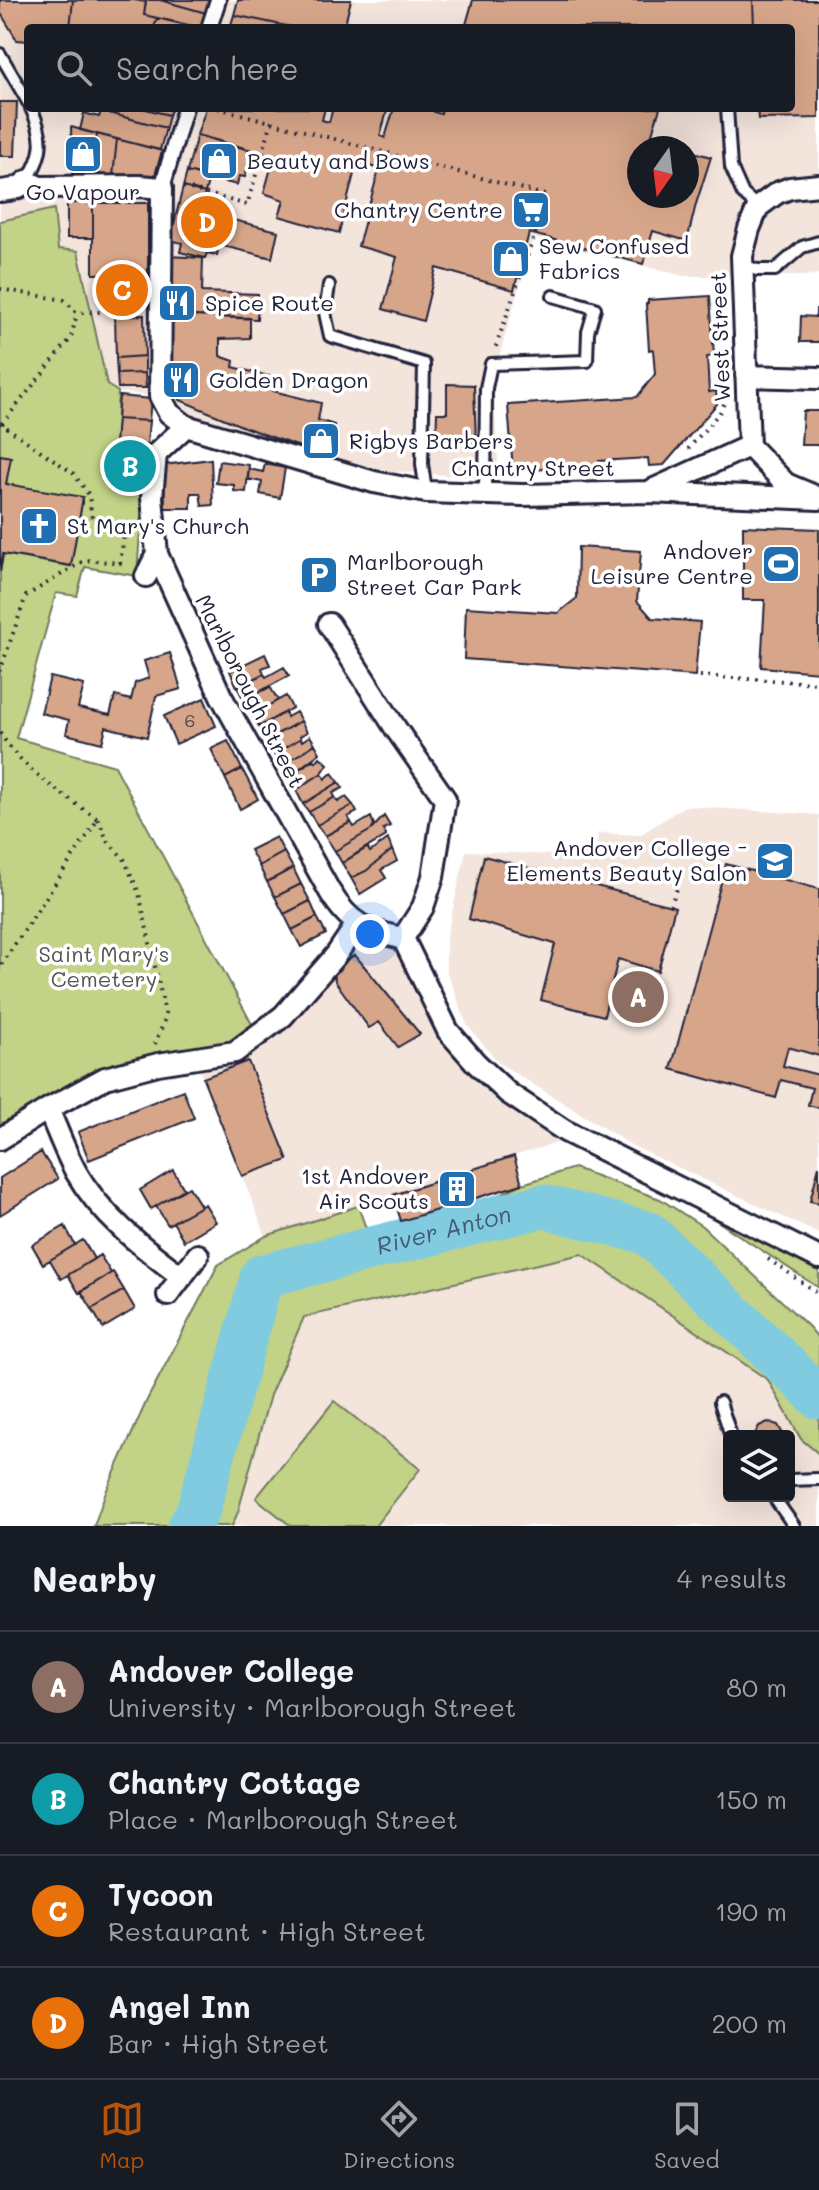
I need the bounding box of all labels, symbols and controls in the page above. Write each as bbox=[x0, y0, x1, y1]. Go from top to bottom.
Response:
search box bbox=[24, 24, 795, 112]
icon: search bbox=[52, 46, 96, 90]
text: Search here bbox=[116, 48, 299, 88]
shop icon: Go Vapour bbox=[62, 133, 104, 175]
north arrow bbox=[627, 136, 699, 208]
shop icon: Beauty and Bows bbox=[198, 140, 240, 182]
place label: Beauty and Bows bbox=[247, 146, 430, 175]
place label: Go Vapour bbox=[26, 177, 140, 206]
supermarket icon: Chantry Centre bbox=[510, 189, 552, 231]
pin: D bbox=[181, 192, 233, 252]
place label: Chantry Centre bbox=[334, 195, 503, 224]
place label: Sew Confused Fabrics bbox=[539, 231, 689, 285]
shop icon: Sew Confused Fabrics bbox=[490, 238, 532, 280]
pin: C bbox=[96, 260, 148, 320]
street label: West Street bbox=[703, 271, 736, 403]
restaurant icon: Spice Route bbox=[156, 282, 198, 324]
place label: Spice Route bbox=[205, 288, 334, 317]
restaurant icon: Golden Dragon bbox=[160, 359, 202, 401]
place label: Golden Dragon bbox=[209, 365, 369, 394]
shop icon: Rigbys Barbers bbox=[300, 420, 342, 462]
place label: Rigbys Barbers bbox=[349, 426, 514, 455]
pin: B bbox=[104, 436, 156, 496]
street label: Chantry Street bbox=[451, 453, 615, 482]
church icon: St Mary's Church bbox=[18, 505, 60, 547]
place label: St Mary's Church bbox=[67, 511, 249, 540]
place label: Andover Leisure Centre bbox=[591, 536, 753, 590]
sports icon: Andover Leisure Centre bbox=[760, 543, 802, 585]
place label: Marlborough Street Car Park bbox=[347, 547, 521, 601]
parking icon: Marlborough Street Car Park bbox=[298, 554, 340, 596]
street label: Marlborough Street bbox=[189, 589, 312, 792]
house number: 6 bbox=[185, 708, 195, 732]
place label: Andover College - Elements Beauty Salon bbox=[506, 833, 747, 887]
school or university icon: Andover College - Elements Beauty Salon bbox=[754, 840, 796, 882]
your location bbox=[350, 914, 390, 954]
park label: Saint Mary's Cemetery bbox=[38, 939, 170, 993]
pin: A bbox=[612, 967, 664, 1027]
place label: 1st Andover Air Scouts bbox=[301, 1161, 429, 1215]
building icon: 1st Andover Air Scouts bbox=[436, 1168, 478, 1210]
water label: River Anton bbox=[373, 1197, 514, 1261]
map controls bbox=[723, 1430, 795, 1502]
button: layers bbox=[723, 1430, 795, 1502]
text: Nearby bbox=[32, 1556, 157, 1601]
text: 4 results bbox=[677, 1561, 787, 1595]
text: Andover College bbox=[108, 1650, 354, 1690]
text: A bbox=[49, 1670, 67, 1704]
text: 80 m bbox=[726, 1670, 787, 1704]
text: University · Marlborough Street bbox=[108, 1690, 516, 1724]
text: Chantry Cottage bbox=[108, 1762, 361, 1802]
text: B bbox=[49, 1782, 67, 1816]
text: 150 m bbox=[715, 1782, 787, 1816]
text: Place · Marlborough Street bbox=[108, 1802, 458, 1836]
text: Tycoon bbox=[108, 1874, 214, 1914]
text: C bbox=[48, 1894, 68, 1928]
text: 190 m bbox=[715, 1894, 787, 1928]
text: Restaurant · High Street bbox=[108, 1914, 426, 1948]
text: Angel Inn bbox=[108, 1986, 251, 2026]
text: D bbox=[49, 2006, 67, 2040]
text: 200 m bbox=[711, 2006, 787, 2040]
text: Bar · High Street bbox=[108, 2026, 329, 2060]
tab: Map bbox=[100, 2097, 144, 2174]
tab: Directions bbox=[343, 2097, 455, 2174]
tab: Saved bbox=[654, 2097, 719, 2174]

